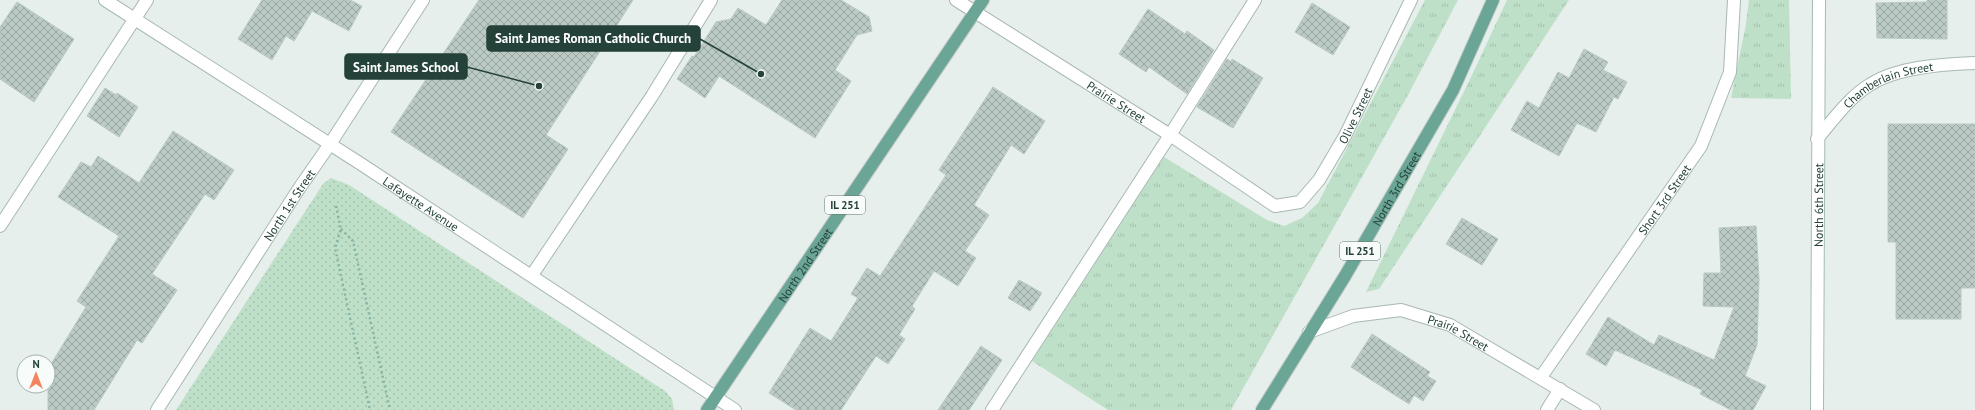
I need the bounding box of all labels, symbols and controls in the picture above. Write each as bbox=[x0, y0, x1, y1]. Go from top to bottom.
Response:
callout: Saint James Roman Catholic Church bbox=[487, 26, 700, 51]
text: Saint James Roman Catholic Church bbox=[495, 30, 691, 47]
callout: Saint James School bbox=[345, 54, 467, 79]
street label: Chamberlain Street bbox=[1840, 58, 1934, 111]
text: Saint James School bbox=[353, 59, 459, 76]
street label: Prairie Street bbox=[1084, 77, 1149, 126]
street label: Olive Street bbox=[1335, 85, 1375, 146]
street label: North 3rd Street bbox=[1368, 148, 1423, 228]
street label: Short 3rd Street bbox=[1634, 161, 1694, 237]
street label: North 6th Street bbox=[1810, 163, 1826, 247]
street label: North 1st Street bbox=[260, 166, 318, 243]
street label: Lafayette Avenue bbox=[380, 173, 462, 234]
road number: IL 251 bbox=[825, 196, 865, 214]
street label: North 2nd Street bbox=[774, 225, 835, 305]
road number: IL 251 bbox=[1340, 242, 1380, 260]
street label: Prairie Street bbox=[1426, 311, 1492, 354]
north arrow bbox=[16, 354, 56, 394]
text: N bbox=[32, 357, 40, 371]

